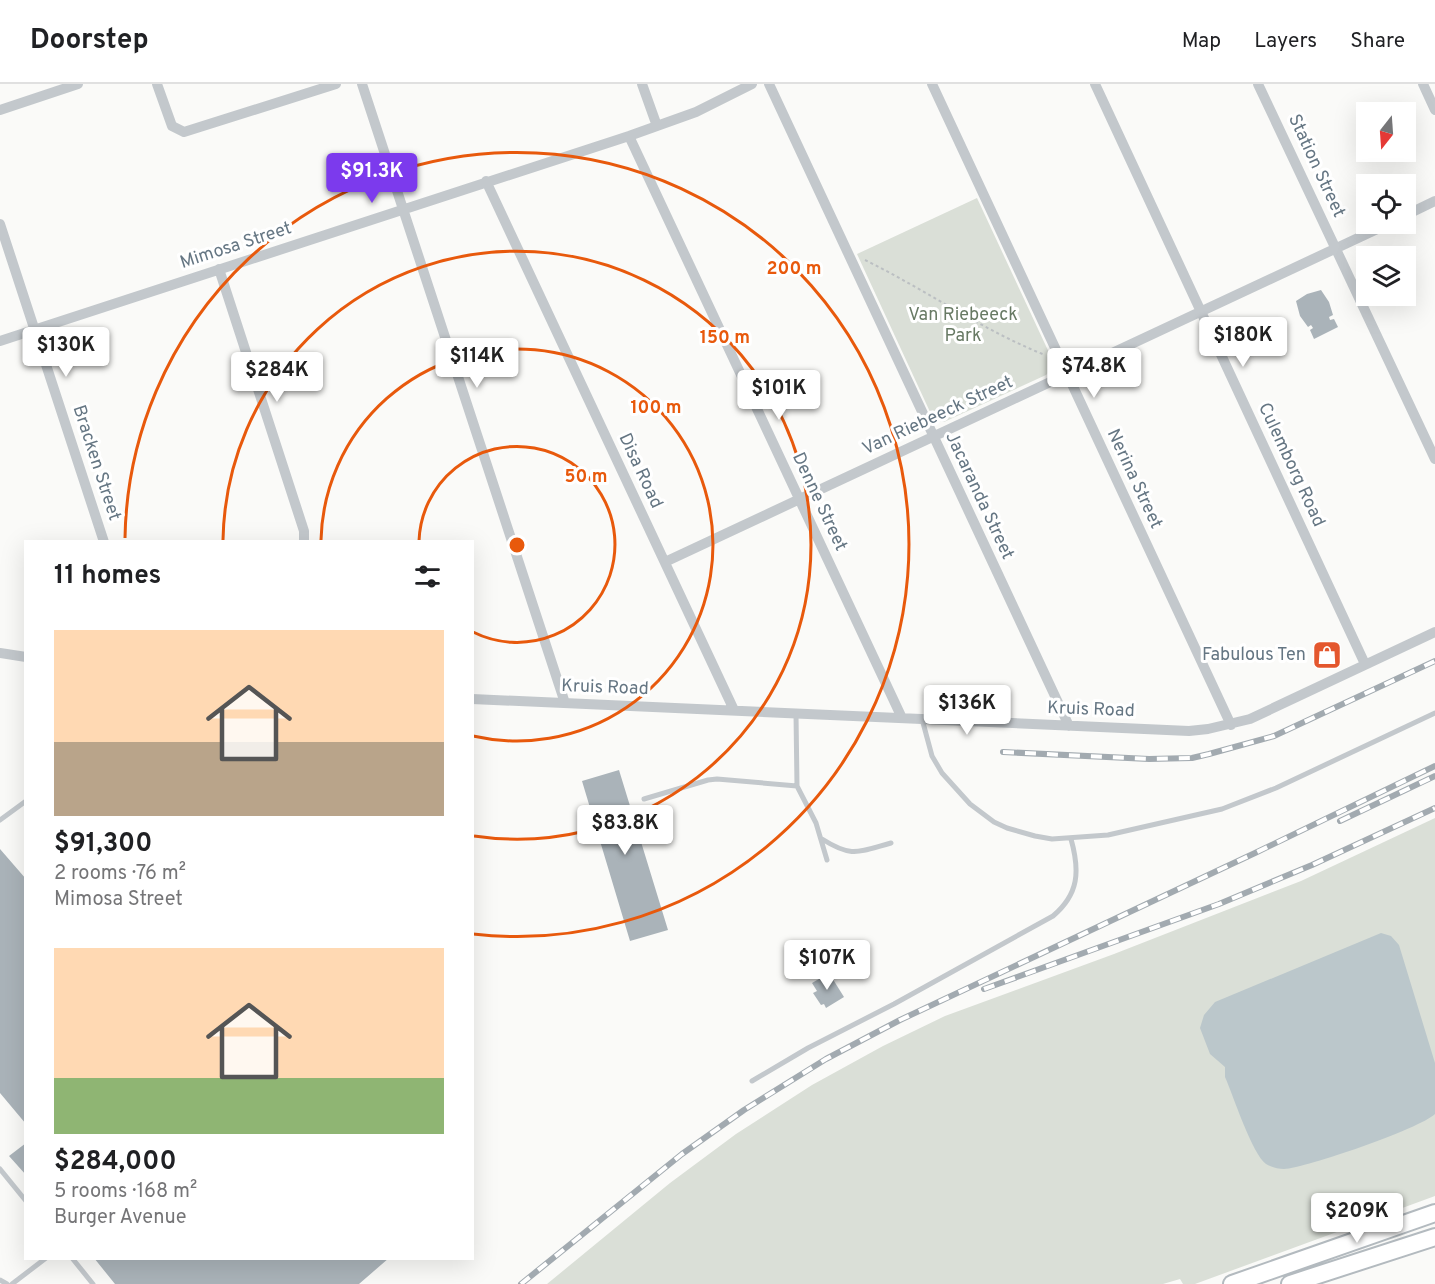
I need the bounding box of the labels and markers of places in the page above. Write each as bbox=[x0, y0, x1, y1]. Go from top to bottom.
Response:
pin: $91.3K bbox=[323, 153, 421, 204]
pin: $180K bbox=[1201, 317, 1285, 368]
pin: $130K bbox=[24, 327, 108, 378]
pin: $114K bbox=[435, 338, 519, 389]
pin: $74.8K bbox=[1045, 348, 1143, 399]
pin: $284K bbox=[235, 352, 319, 403]
pin: $101K bbox=[737, 370, 821, 421]
centre of rings bbox=[507, 535, 527, 555]
shop icon: Fabulous Ten bbox=[1311, 639, 1343, 671]
place label: Fabulous Ten bbox=[1202, 644, 1306, 667]
pin: $136K bbox=[925, 685, 1009, 736]
pin: $83.8K bbox=[576, 805, 674, 856]
pin: $107K bbox=[785, 940, 869, 991]
pin: $209K bbox=[1315, 1193, 1399, 1244]

